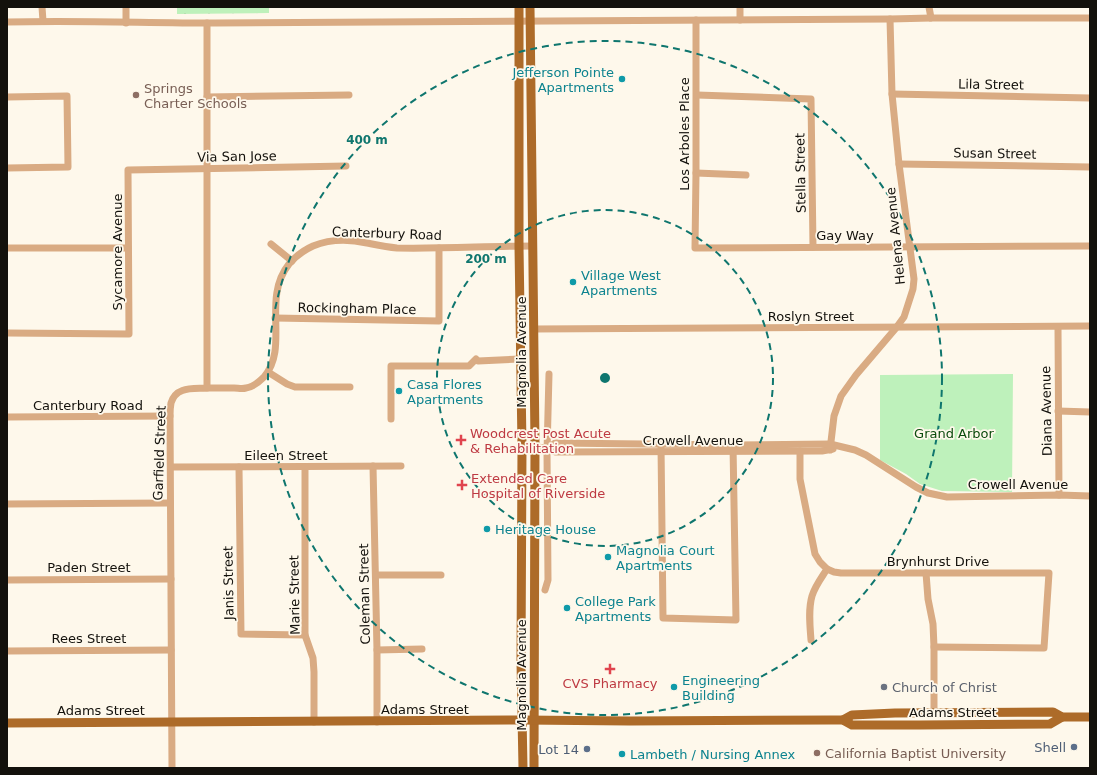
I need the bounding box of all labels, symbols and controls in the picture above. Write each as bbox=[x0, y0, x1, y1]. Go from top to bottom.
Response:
place label: Jefferson Pointe Apartments bbox=[511, 65, 614, 95]
marker: Jefferson Pointe Apartments bbox=[617, 74, 627, 84]
street label: Lila Street bbox=[958, 76, 1024, 93]
street label: Los Arboles Place bbox=[677, 77, 692, 191]
place label: Springs Charter Schools bbox=[144, 81, 247, 111]
marker: Springs Charter Schools bbox=[131, 90, 141, 100]
text: 400 m bbox=[346, 133, 388, 147]
street label: Stella Street bbox=[792, 133, 809, 213]
street label: Susan Street bbox=[953, 145, 1037, 162]
street label: Via San Jose bbox=[197, 148, 277, 165]
street label: Helena Avenue bbox=[883, 186, 908, 285]
street label: Sycamore Avenue bbox=[110, 193, 125, 311]
street label: Canterbury Road bbox=[332, 224, 442, 243]
street label: Gay Way bbox=[816, 228, 874, 243]
text: 200 m bbox=[465, 252, 507, 266]
place label: Village West Apartments bbox=[581, 268, 661, 298]
marker: Village West Apartments bbox=[568, 277, 578, 287]
street label: Magnolia Avenue bbox=[514, 296, 529, 408]
street label: Rockingham Place bbox=[297, 300, 416, 317]
street label: Roslyn Street bbox=[768, 309, 854, 324]
street label: Diana Avenue bbox=[1038, 366, 1055, 456]
centre of rings bbox=[598, 371, 612, 385]
place label: Casa Flores Apartments bbox=[407, 377, 484, 407]
marker: Casa Flores Apartments bbox=[394, 386, 404, 396]
street label: Canterbury Road bbox=[33, 398, 143, 413]
street label: Garfield Street bbox=[150, 405, 169, 501]
place label: Woodcrest Post Acute & Rehabilitation bbox=[470, 426, 611, 456]
park label: Grand Arbor bbox=[914, 426, 995, 441]
street label: Crowell Avenue bbox=[643, 433, 743, 448]
marker: Woodcrest Post Acute & Rehabilitation bbox=[455, 434, 467, 446]
street label: Eileen Street bbox=[244, 448, 328, 463]
place label: Extended Care Hospital of Riverside bbox=[471, 471, 605, 501]
street label: Crowell Avenue bbox=[968, 477, 1068, 492]
marker: Extended Care Hospital of Riverside bbox=[456, 479, 468, 491]
place label: Heritage House bbox=[495, 522, 596, 537]
marker: Heritage House bbox=[482, 524, 492, 534]
street label: Coleman Street bbox=[356, 543, 373, 645]
place label: Magnolia Court Apartments bbox=[616, 543, 715, 573]
street label: Janis Street bbox=[220, 546, 237, 621]
marker: Magnolia Court Apartments bbox=[603, 552, 613, 562]
street label: Brynhurst Drive bbox=[887, 554, 989, 569]
street label: Marie Street bbox=[286, 555, 303, 635]
street label: Paden Street bbox=[47, 560, 131, 575]
place label: College Park Apartments bbox=[575, 594, 656, 624]
marker: College Park Apartments bbox=[562, 603, 572, 613]
street label: Magnolia Avenue bbox=[514, 619, 529, 731]
street label: Rees Street bbox=[52, 631, 126, 646]
marker: CVS Pharmacy bbox=[605, 664, 615, 674]
place label: Engineering Building bbox=[682, 673, 760, 703]
place label: CVS Pharmacy bbox=[563, 676, 658, 691]
place label: Church of Christ bbox=[892, 680, 997, 695]
marker: Engineering Building bbox=[669, 682, 679, 692]
marker: Church of Christ bbox=[879, 682, 889, 692]
street label: Adams Street bbox=[381, 702, 469, 717]
street label: Adams Street bbox=[57, 703, 145, 718]
street label: Adams Street bbox=[909, 705, 997, 720]
place label: Shell bbox=[1034, 740, 1066, 755]
place label: Lot 14 bbox=[538, 742, 579, 757]
marker: Shell bbox=[1069, 742, 1079, 752]
marker: Lot 14 bbox=[582, 744, 592, 754]
place label: California Baptist University bbox=[825, 746, 1007, 761]
place label: Lambeth / Nursing Annex bbox=[630, 747, 796, 762]
marker: California Baptist University bbox=[812, 748, 822, 758]
marker: Lambeth / Nursing Annex bbox=[617, 749, 627, 759]

